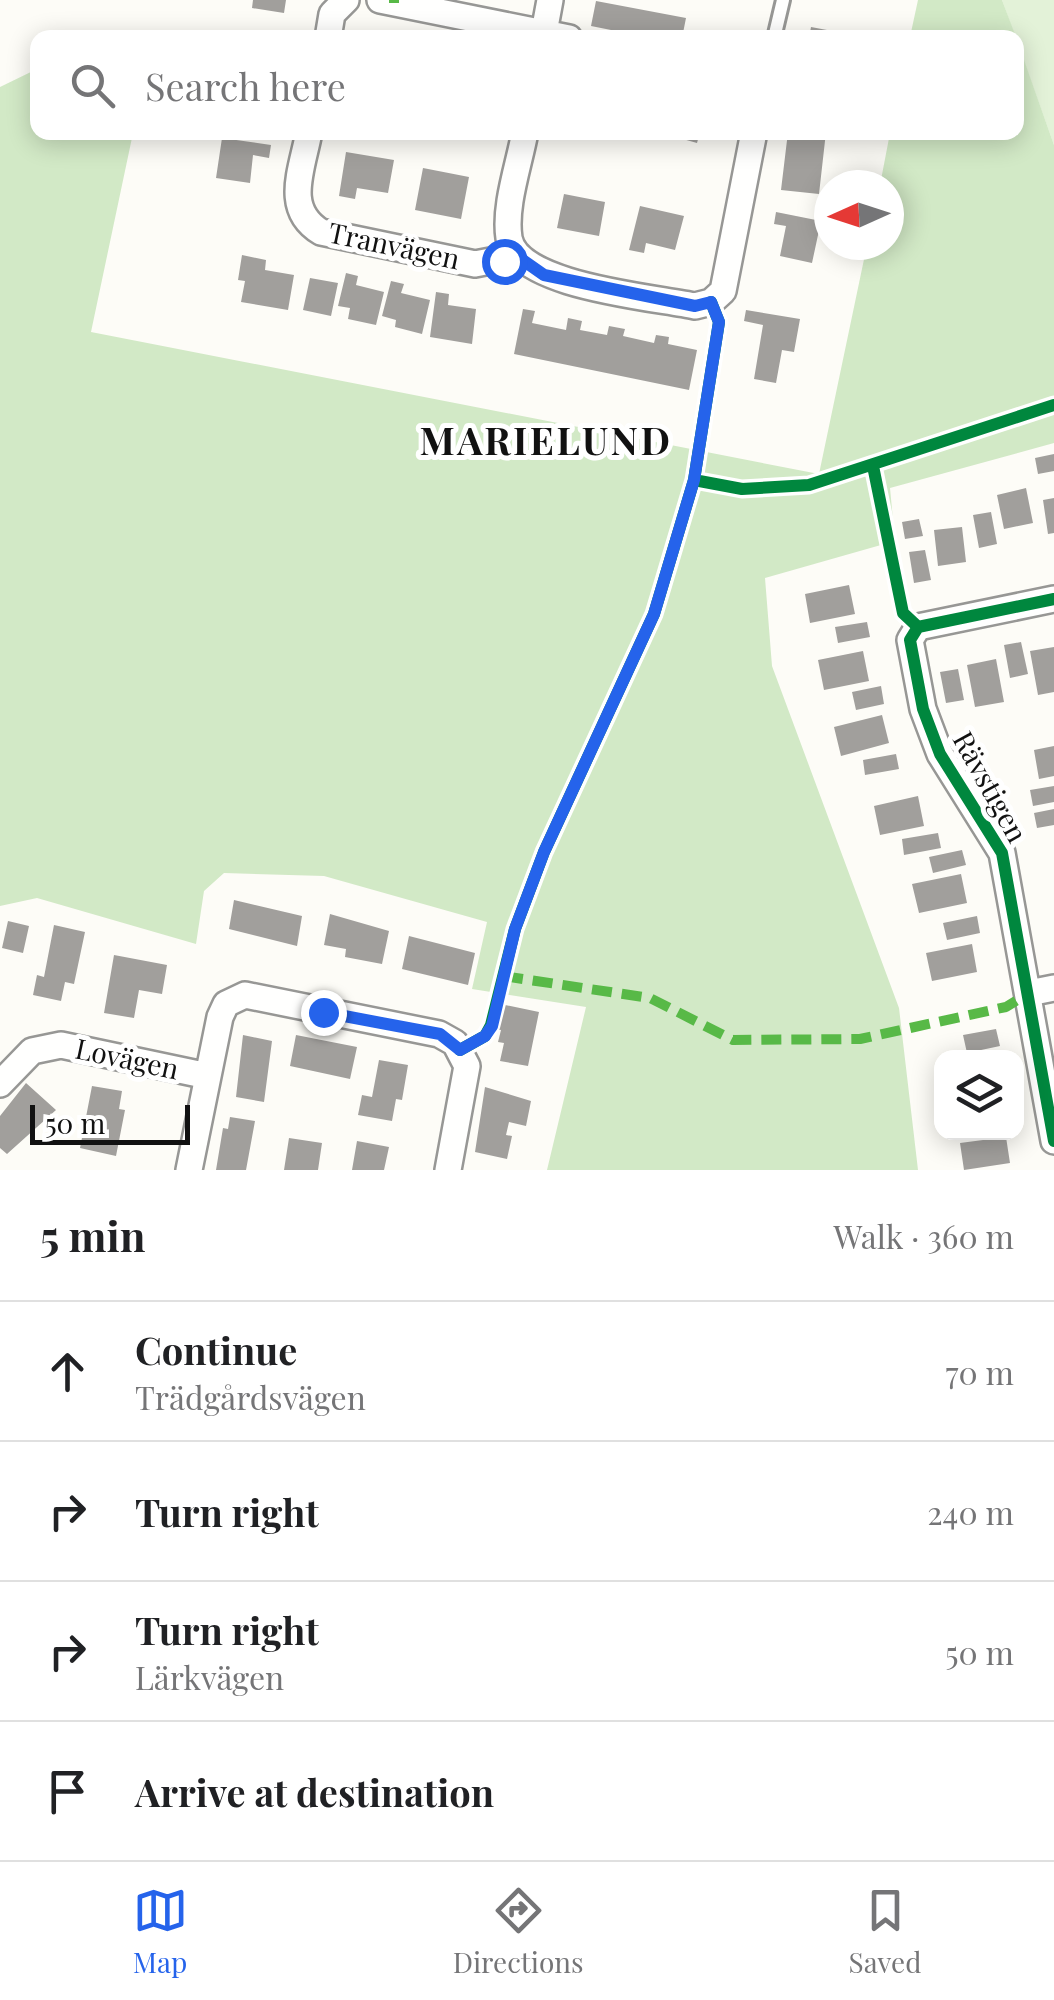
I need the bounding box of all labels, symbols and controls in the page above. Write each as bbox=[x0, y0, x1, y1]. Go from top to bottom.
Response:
search box bbox=[30, 30, 1024, 140]
icon: search bbox=[65, 58, 120, 113]
text: Search here bbox=[145, 60, 346, 111]
north arrow bbox=[814, 170, 904, 260]
street label: Tranvägen bbox=[325, 213, 464, 277]
route start bbox=[482, 239, 528, 285]
district label: MARIELUND bbox=[419, 414, 673, 465]
street label: Rävstigen bbox=[946, 724, 1037, 849]
route end bbox=[301, 990, 347, 1036]
street label: Lovägen bbox=[72, 1029, 183, 1087]
map controls bbox=[934, 1050, 1024, 1140]
button: layers bbox=[934, 1050, 1024, 1140]
scale bar bbox=[30, 1100, 190, 1144]
text: 50 m bbox=[45, 1104, 105, 1141]
text: 5 min bbox=[40, 1207, 145, 1263]
text: Walk · 360 m bbox=[833, 1214, 1014, 1257]
text: Continue bbox=[135, 1324, 297, 1375]
icon: ahead bbox=[40, 1344, 95, 1399]
text: 70 m bbox=[945, 1350, 1014, 1393]
text: Trädgårdsvägen bbox=[135, 1375, 366, 1418]
icon: right bbox=[40, 1484, 95, 1539]
text: Turn right bbox=[135, 1486, 319, 1537]
text: 240 m bbox=[927, 1490, 1014, 1533]
text: Turn right bbox=[135, 1604, 319, 1655]
icon: right bbox=[40, 1624, 95, 1679]
text: 50 m bbox=[945, 1630, 1014, 1673]
text: Lärkvägen bbox=[135, 1655, 284, 1698]
icon: arrive bbox=[40, 1764, 95, 1819]
text: Arrive at destination bbox=[135, 1766, 494, 1817]
tab: Map bbox=[133, 1883, 188, 1980]
tab: Directions bbox=[453, 1883, 583, 1980]
tab: Saved bbox=[849, 1883, 921, 1980]

